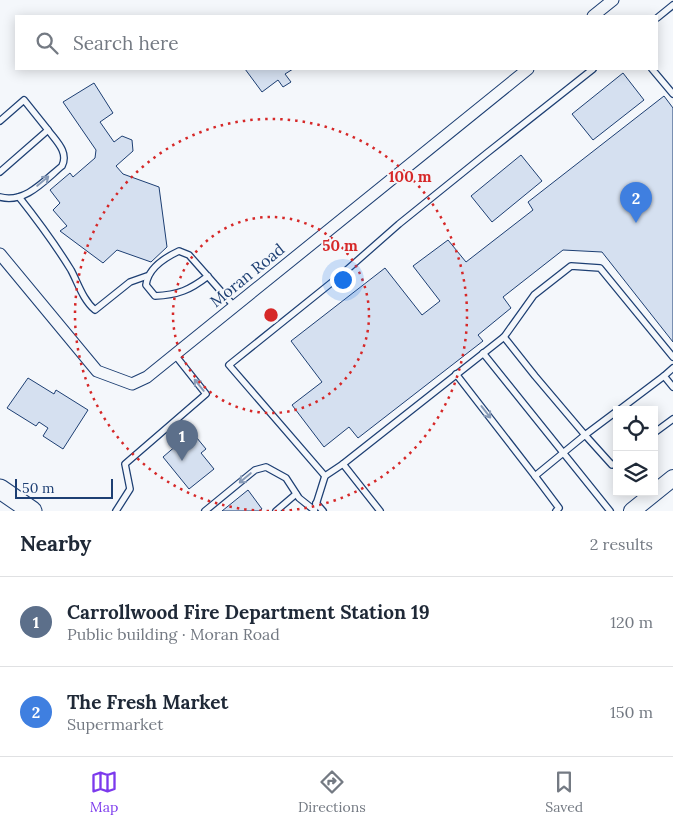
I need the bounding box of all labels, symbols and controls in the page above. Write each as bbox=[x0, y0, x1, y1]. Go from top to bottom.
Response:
search box bbox=[15, 15, 658, 70]
icon: search bbox=[33, 29, 61, 57]
text: Search here bbox=[73, 31, 179, 55]
text: 100 m bbox=[389, 167, 432, 186]
one-way arrow bbox=[37, 175, 50, 187]
pin: 2 bbox=[620, 182, 652, 223]
text: 50 m bbox=[322, 236, 358, 255]
street label: Moran Road bbox=[206, 239, 289, 311]
your location bbox=[330, 267, 356, 293]
centre of rings bbox=[262, 306, 280, 324]
one-way arrow bbox=[194, 379, 205, 392]
one-way arrow bbox=[480, 406, 491, 419]
map controls bbox=[613, 406, 658, 496]
button: locate bbox=[613, 406, 658, 451]
pin: 1 bbox=[166, 420, 198, 461]
button: layers bbox=[613, 451, 658, 496]
one-way arrow bbox=[239, 472, 252, 483]
scale bar bbox=[15, 476, 112, 499]
text: 50 m bbox=[22, 479, 55, 497]
text: Nearby bbox=[20, 530, 91, 557]
text: 2 results bbox=[590, 534, 653, 554]
text: Carrollwood Fire Department Station 19 bbox=[67, 600, 430, 624]
text: 1 bbox=[33, 612, 39, 632]
text: 120 m bbox=[610, 612, 653, 632]
text: Public building · Moran Road bbox=[67, 624, 280, 644]
text: The Fresh Market bbox=[67, 690, 228, 714]
text: 2 bbox=[32, 702, 40, 722]
text: 150 m bbox=[610, 702, 653, 722]
text: Supermarket bbox=[67, 714, 163, 734]
tab: Map bbox=[90, 768, 118, 816]
tab: Directions bbox=[298, 768, 366, 816]
tab: Saved bbox=[545, 768, 583, 816]

